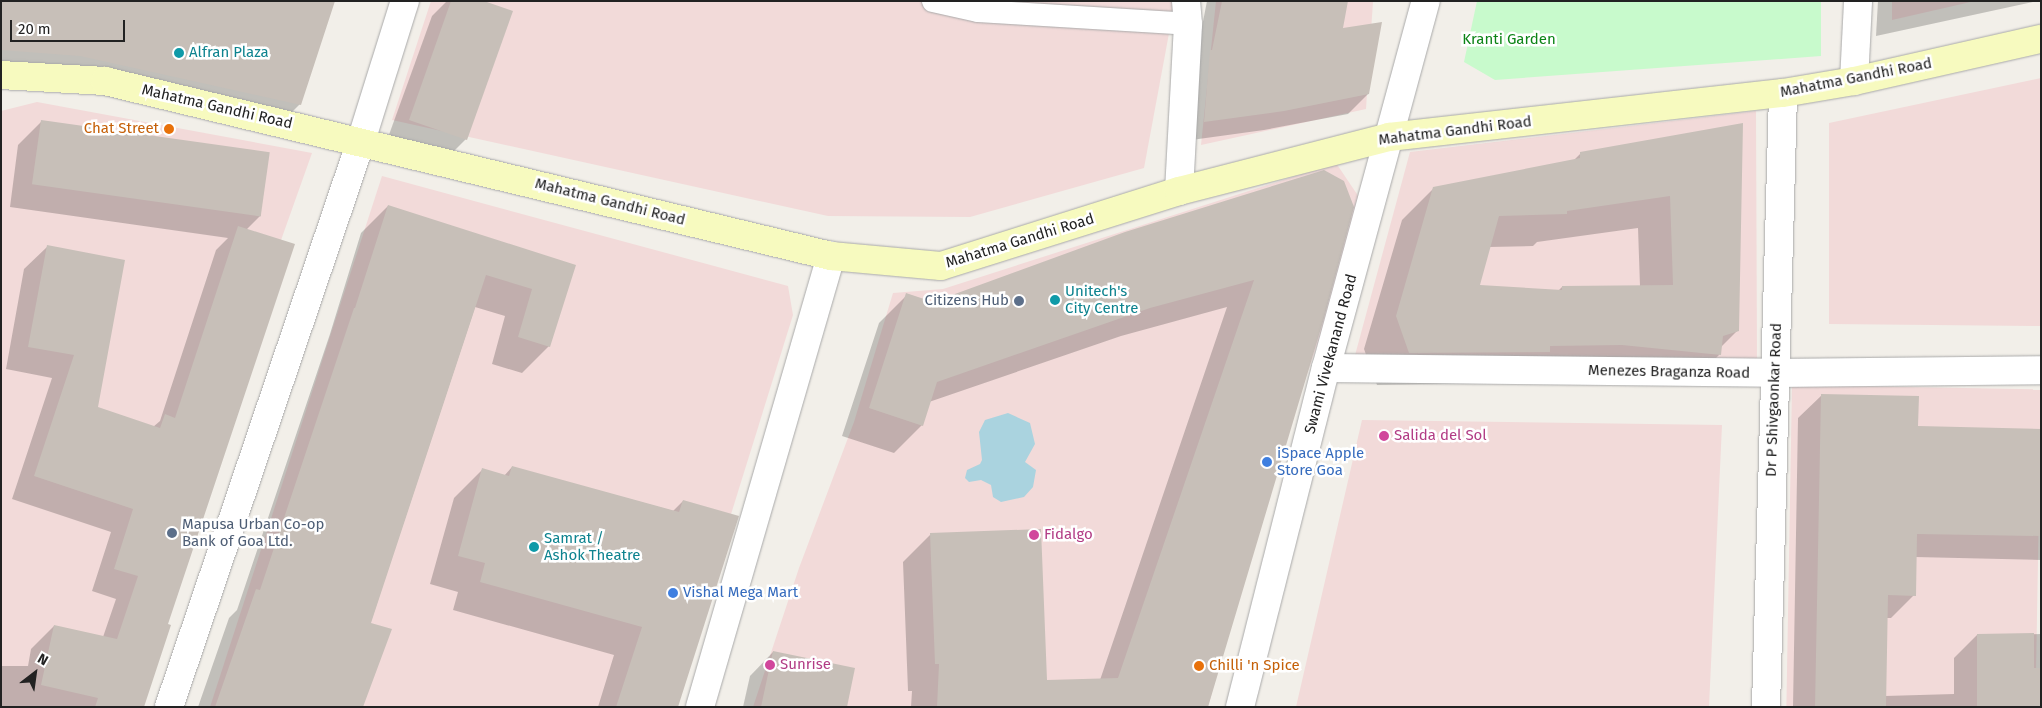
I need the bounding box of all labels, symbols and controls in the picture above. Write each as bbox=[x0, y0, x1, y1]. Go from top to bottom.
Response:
scale bar bbox=[12, 10, 128, 42]
text: 20 m bbox=[18, 20, 51, 38]
park label: Kranti Garden bbox=[1462, 31, 1556, 49]
place label: Alfran Plaza bbox=[189, 44, 269, 62]
marker: Alfran Plaza bbox=[173, 47, 185, 59]
street label: Mahatma Gandhi Road bbox=[1779, 54, 1933, 102]
street label: Mahatma Gandhi Road bbox=[140, 81, 294, 133]
street label: Mahatma Gandhi Road bbox=[1377, 113, 1533, 149]
place label: Chat Street bbox=[84, 120, 159, 138]
marker: Chat Street bbox=[163, 123, 175, 135]
street label: Mahatma Gandhi Road bbox=[533, 175, 687, 229]
street label: Mahatma Gandhi Road bbox=[944, 210, 1096, 272]
street label: Swami Vivekanand Road bbox=[1301, 272, 1361, 436]
place label: Unitech's City Centre bbox=[1065, 282, 1138, 317]
place label: Citizens Hub bbox=[924, 292, 1009, 310]
marker: Unitech's City Centre bbox=[1049, 294, 1061, 306]
marker: Citizens Hub bbox=[1013, 295, 1025, 307]
street label: Dr P Shivgaonkar Road bbox=[1762, 323, 1786, 477]
street label: Menezes Braganza Road bbox=[1588, 362, 1750, 382]
place label: Salida del Sol bbox=[1394, 427, 1487, 445]
marker: Salida del Sol bbox=[1378, 430, 1390, 442]
place label: iSpace Apple Store Goa bbox=[1277, 444, 1364, 479]
marker: iSpace Apple Store Goa bbox=[1261, 456, 1273, 468]
place label: Mapusa Urban Co-op Bank of Goa Ltd. bbox=[182, 515, 324, 550]
place label: Fidalgo bbox=[1044, 526, 1093, 544]
marker: Mapusa Urban Co-op Bank of Goa Ltd. bbox=[166, 527, 178, 539]
place label: Samrat / Ashok Theatre bbox=[544, 529, 640, 564]
marker: Fidalgo bbox=[1028, 529, 1040, 541]
marker: Samrat / Ashok Theatre bbox=[528, 541, 540, 553]
place label: Vishal Mega Mart bbox=[683, 584, 798, 602]
marker: Vishal Mega Mart bbox=[667, 587, 679, 599]
north arrow bbox=[10, 648, 60, 698]
text: N bbox=[34, 650, 51, 669]
place label: Sunrise bbox=[780, 656, 831, 674]
place label: Chilli 'n Spice bbox=[1209, 657, 1300, 675]
marker: Sunrise bbox=[764, 659, 776, 671]
marker: Chilli 'n Spice bbox=[1193, 660, 1205, 672]

